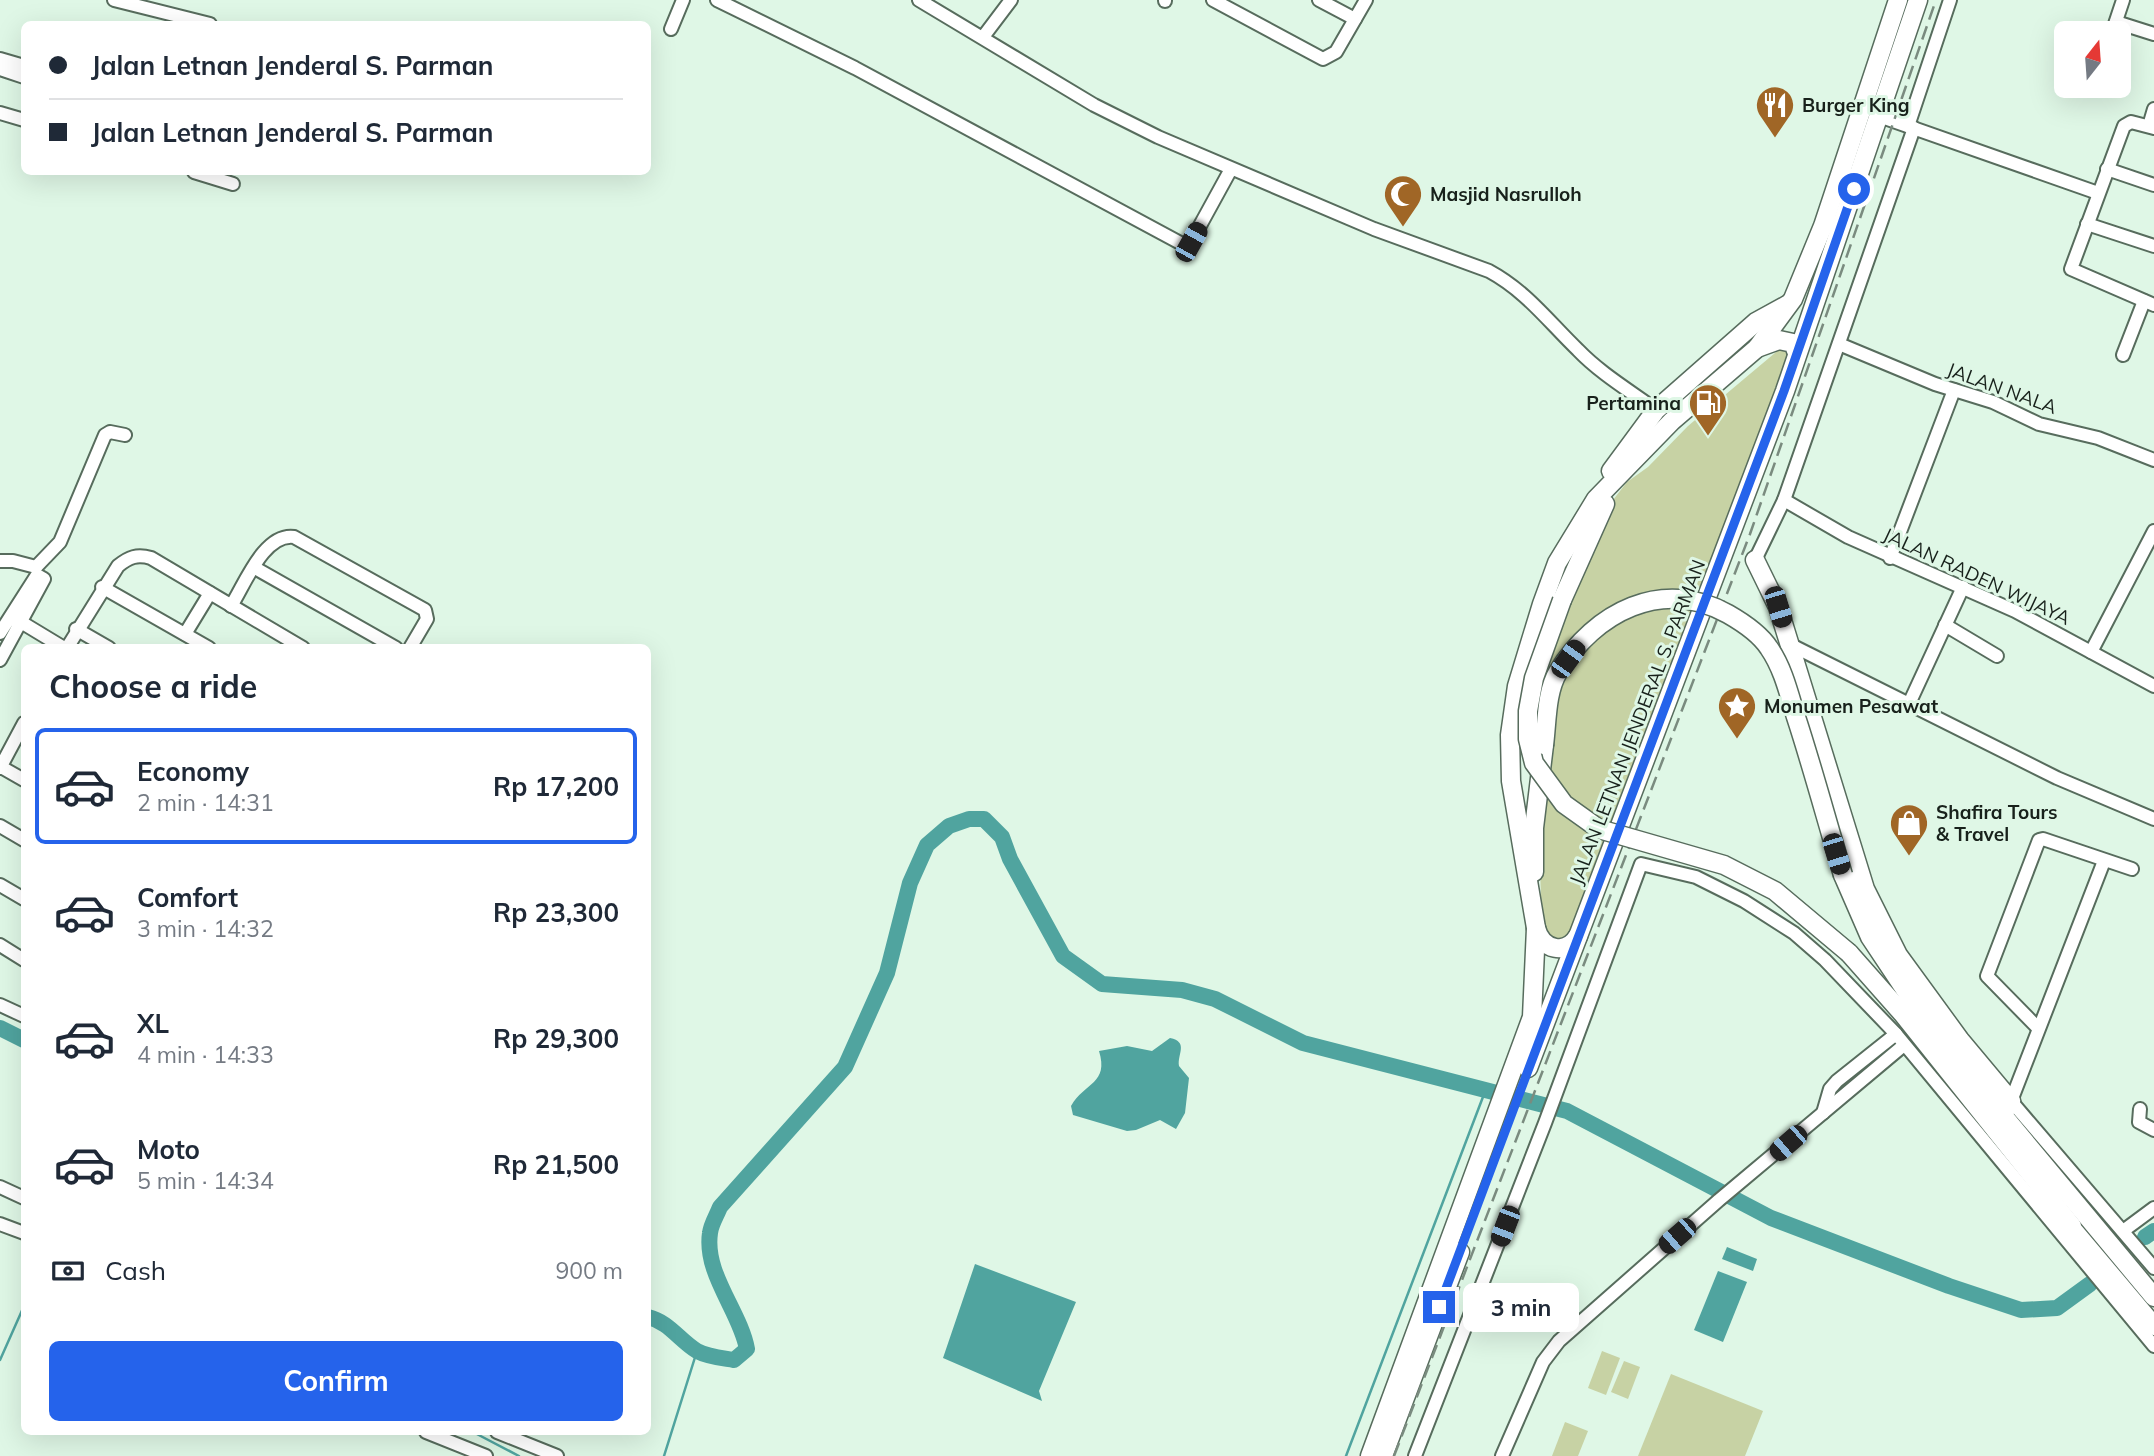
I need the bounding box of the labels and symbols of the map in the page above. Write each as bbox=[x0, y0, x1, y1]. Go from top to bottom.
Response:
north arrow bbox=[2054, 21, 2132, 98]
restaurant icon: Burger King bbox=[1754, 84, 1796, 139]
place label: Burger King bbox=[1802, 93, 1910, 117]
mosque icon: Masjid Nasrulloh bbox=[1382, 173, 1424, 228]
route start bbox=[1838, 173, 1870, 205]
place label: Masjid Nasrulloh bbox=[1430, 182, 1582, 206]
car bbox=[1172, 219, 1211, 265]
street label: JALAN NALA bbox=[1944, 357, 2060, 419]
fuel station icon: Pertamina bbox=[1687, 382, 1729, 437]
place label: Pertamina bbox=[1586, 391, 1681, 415]
street label: JALAN RADEN WIJAYA bbox=[1879, 522, 2075, 630]
street label: JALAN LETNAN JENDERAL S. PARMAN bbox=[1564, 556, 1710, 888]
car bbox=[1762, 584, 1795, 630]
car bbox=[1548, 636, 1589, 682]
place icon: Monumen Pesawat bbox=[1716, 685, 1758, 740]
place label: Monumen Pesawat bbox=[1764, 694, 1938, 718]
place label: Shafira Tours & Travel bbox=[1936, 800, 2058, 846]
shop icon: Shafira Tours & Travel bbox=[1888, 802, 1930, 857]
car bbox=[1820, 831, 1853, 877]
car bbox=[1766, 1121, 1811, 1165]
car bbox=[1488, 1203, 1523, 1249]
car bbox=[1655, 1214, 1700, 1258]
callout: 3 min bbox=[1464, 1282, 1579, 1332]
route end bbox=[1423, 1291, 1455, 1323]

